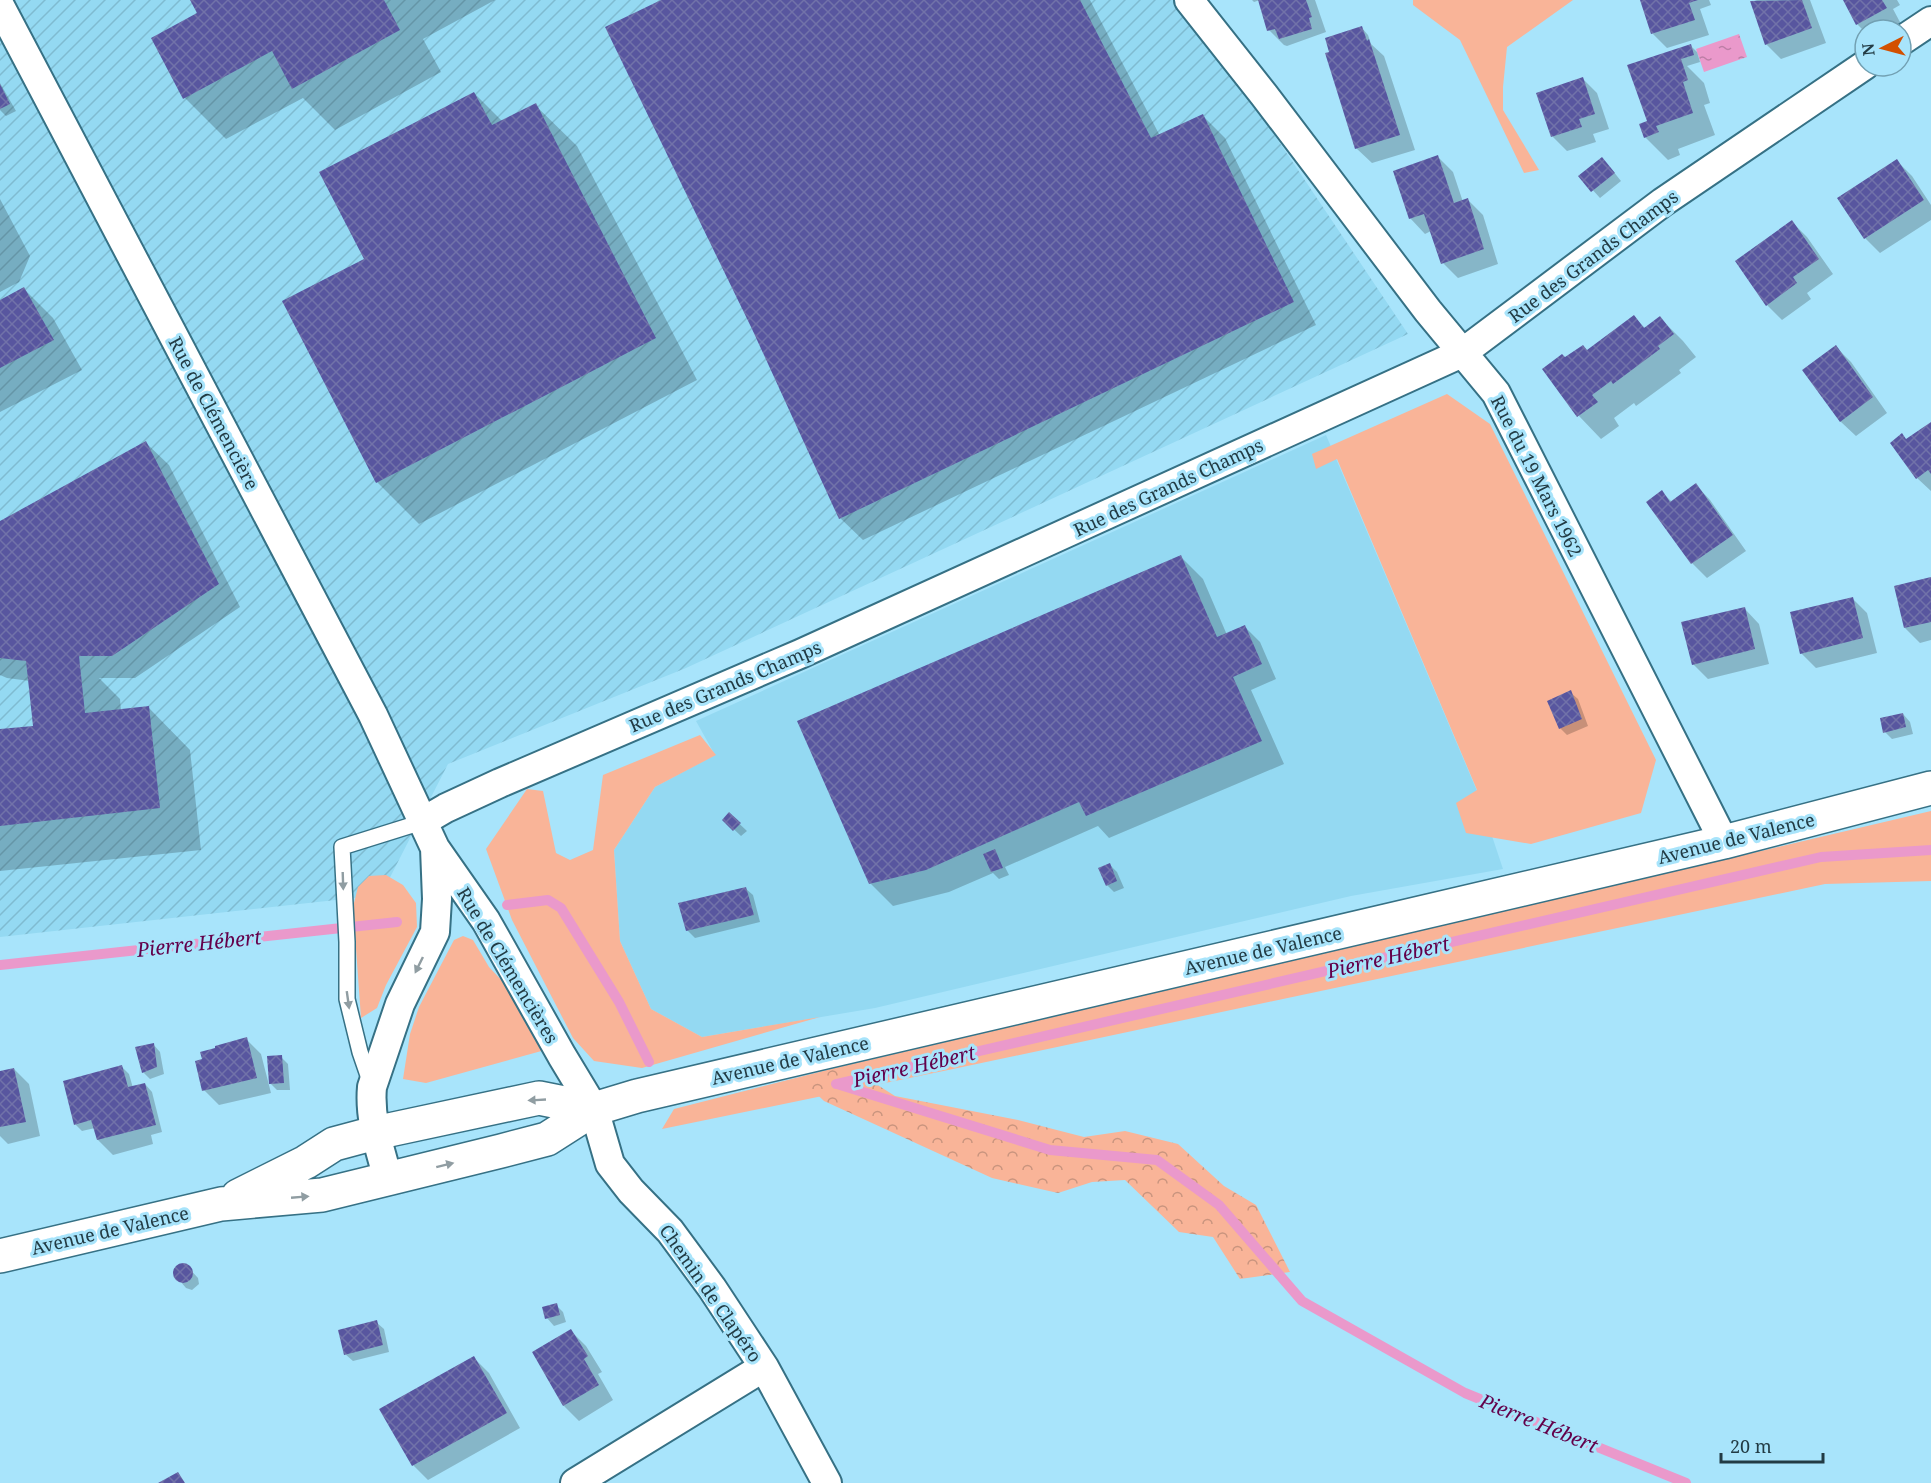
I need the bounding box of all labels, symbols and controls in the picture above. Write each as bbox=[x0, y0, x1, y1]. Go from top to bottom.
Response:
north arrow bbox=[1853, 18, 1913, 78]
text: N bbox=[1856, 42, 1880, 57]
street label: Rue des Grands Champs bbox=[1503, 184, 1683, 328]
street label: Rue de Clémencière bbox=[164, 332, 264, 494]
street label: Rue du 19 Mars 1962 bbox=[1486, 391, 1588, 561]
street label: Rue des Grands Champs bbox=[1069, 433, 1267, 541]
street label: Rue des Grands Champs bbox=[625, 635, 825, 737]
street label: Avenue de Valence bbox=[1655, 807, 1817, 869]
one-way arrow bbox=[338, 872, 348, 891]
street label: Rue de Clémencières bbox=[452, 883, 564, 1047]
street label: Avenue de Valence bbox=[1182, 920, 1344, 980]
water label: Pierre Hébert bbox=[134, 923, 263, 963]
water label: Pierre Hébert bbox=[1323, 930, 1453, 984]
one-way arrow bbox=[414, 957, 423, 974]
one-way arrow bbox=[343, 991, 353, 1010]
street label: Avenue de Valence bbox=[709, 1030, 871, 1090]
water label: Pierre Hébert bbox=[849, 1039, 979, 1093]
one-way arrow bbox=[527, 1095, 546, 1104]
one-way arrow bbox=[436, 1159, 454, 1169]
one-way arrow bbox=[291, 1192, 310, 1202]
street label: Avenue de Valence bbox=[29, 1200, 191, 1260]
street label: Chemin de Clapéro bbox=[654, 1219, 768, 1367]
water label: Pierre Hébert bbox=[1475, 1387, 1603, 1459]
scale bar bbox=[1721, 1426, 1823, 1464]
text: 20 m bbox=[1730, 1434, 1772, 1458]

